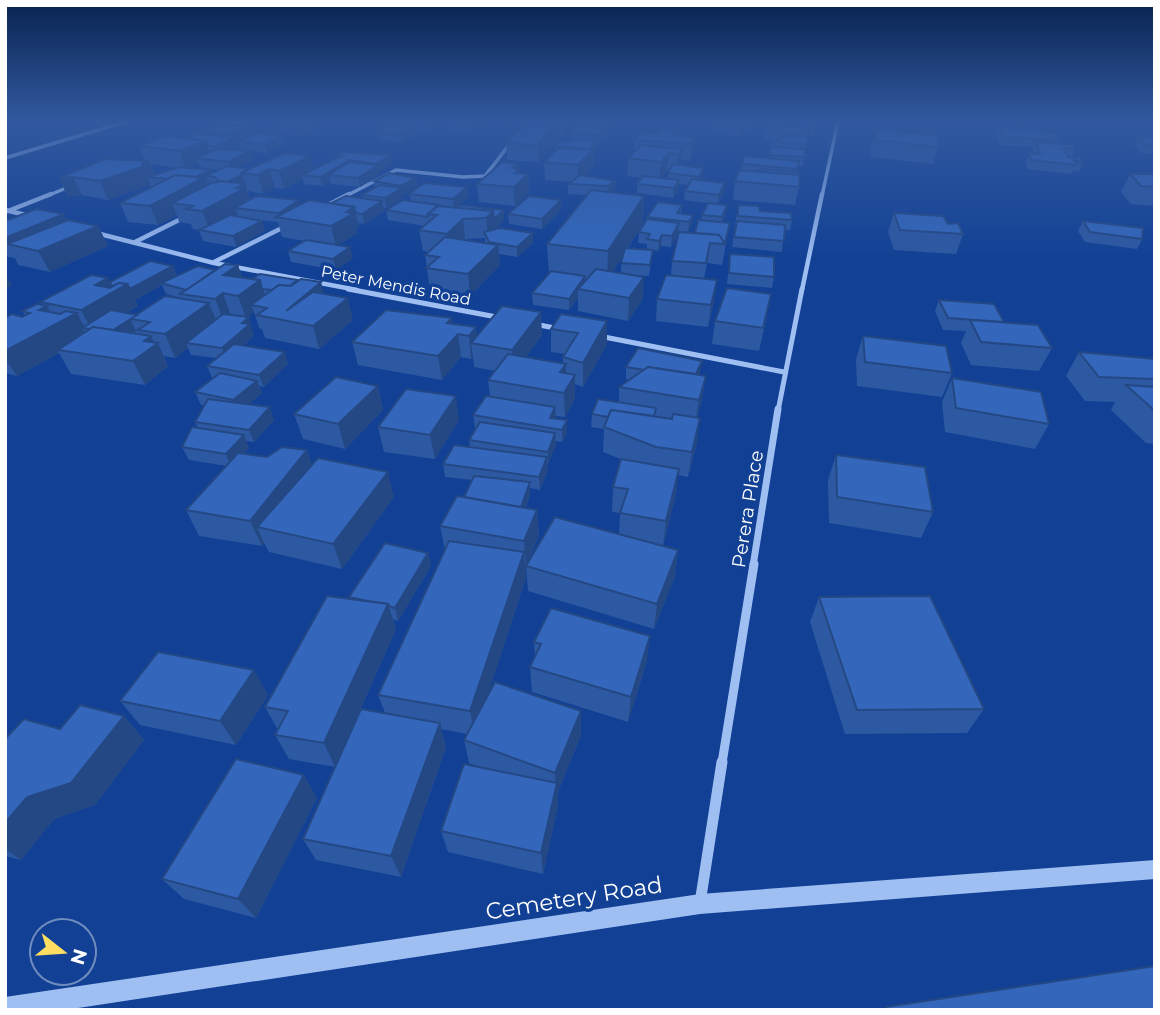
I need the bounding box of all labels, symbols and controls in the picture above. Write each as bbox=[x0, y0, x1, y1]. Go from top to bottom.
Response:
street label: Peter Mendis Road bbox=[319, 262, 472, 309]
street label: Perera Place bbox=[727, 449, 768, 570]
street label: Cemetery Road bbox=[484, 870, 664, 926]
north arrow bbox=[28, 917, 98, 987]
text: N bbox=[66, 946, 92, 968]

